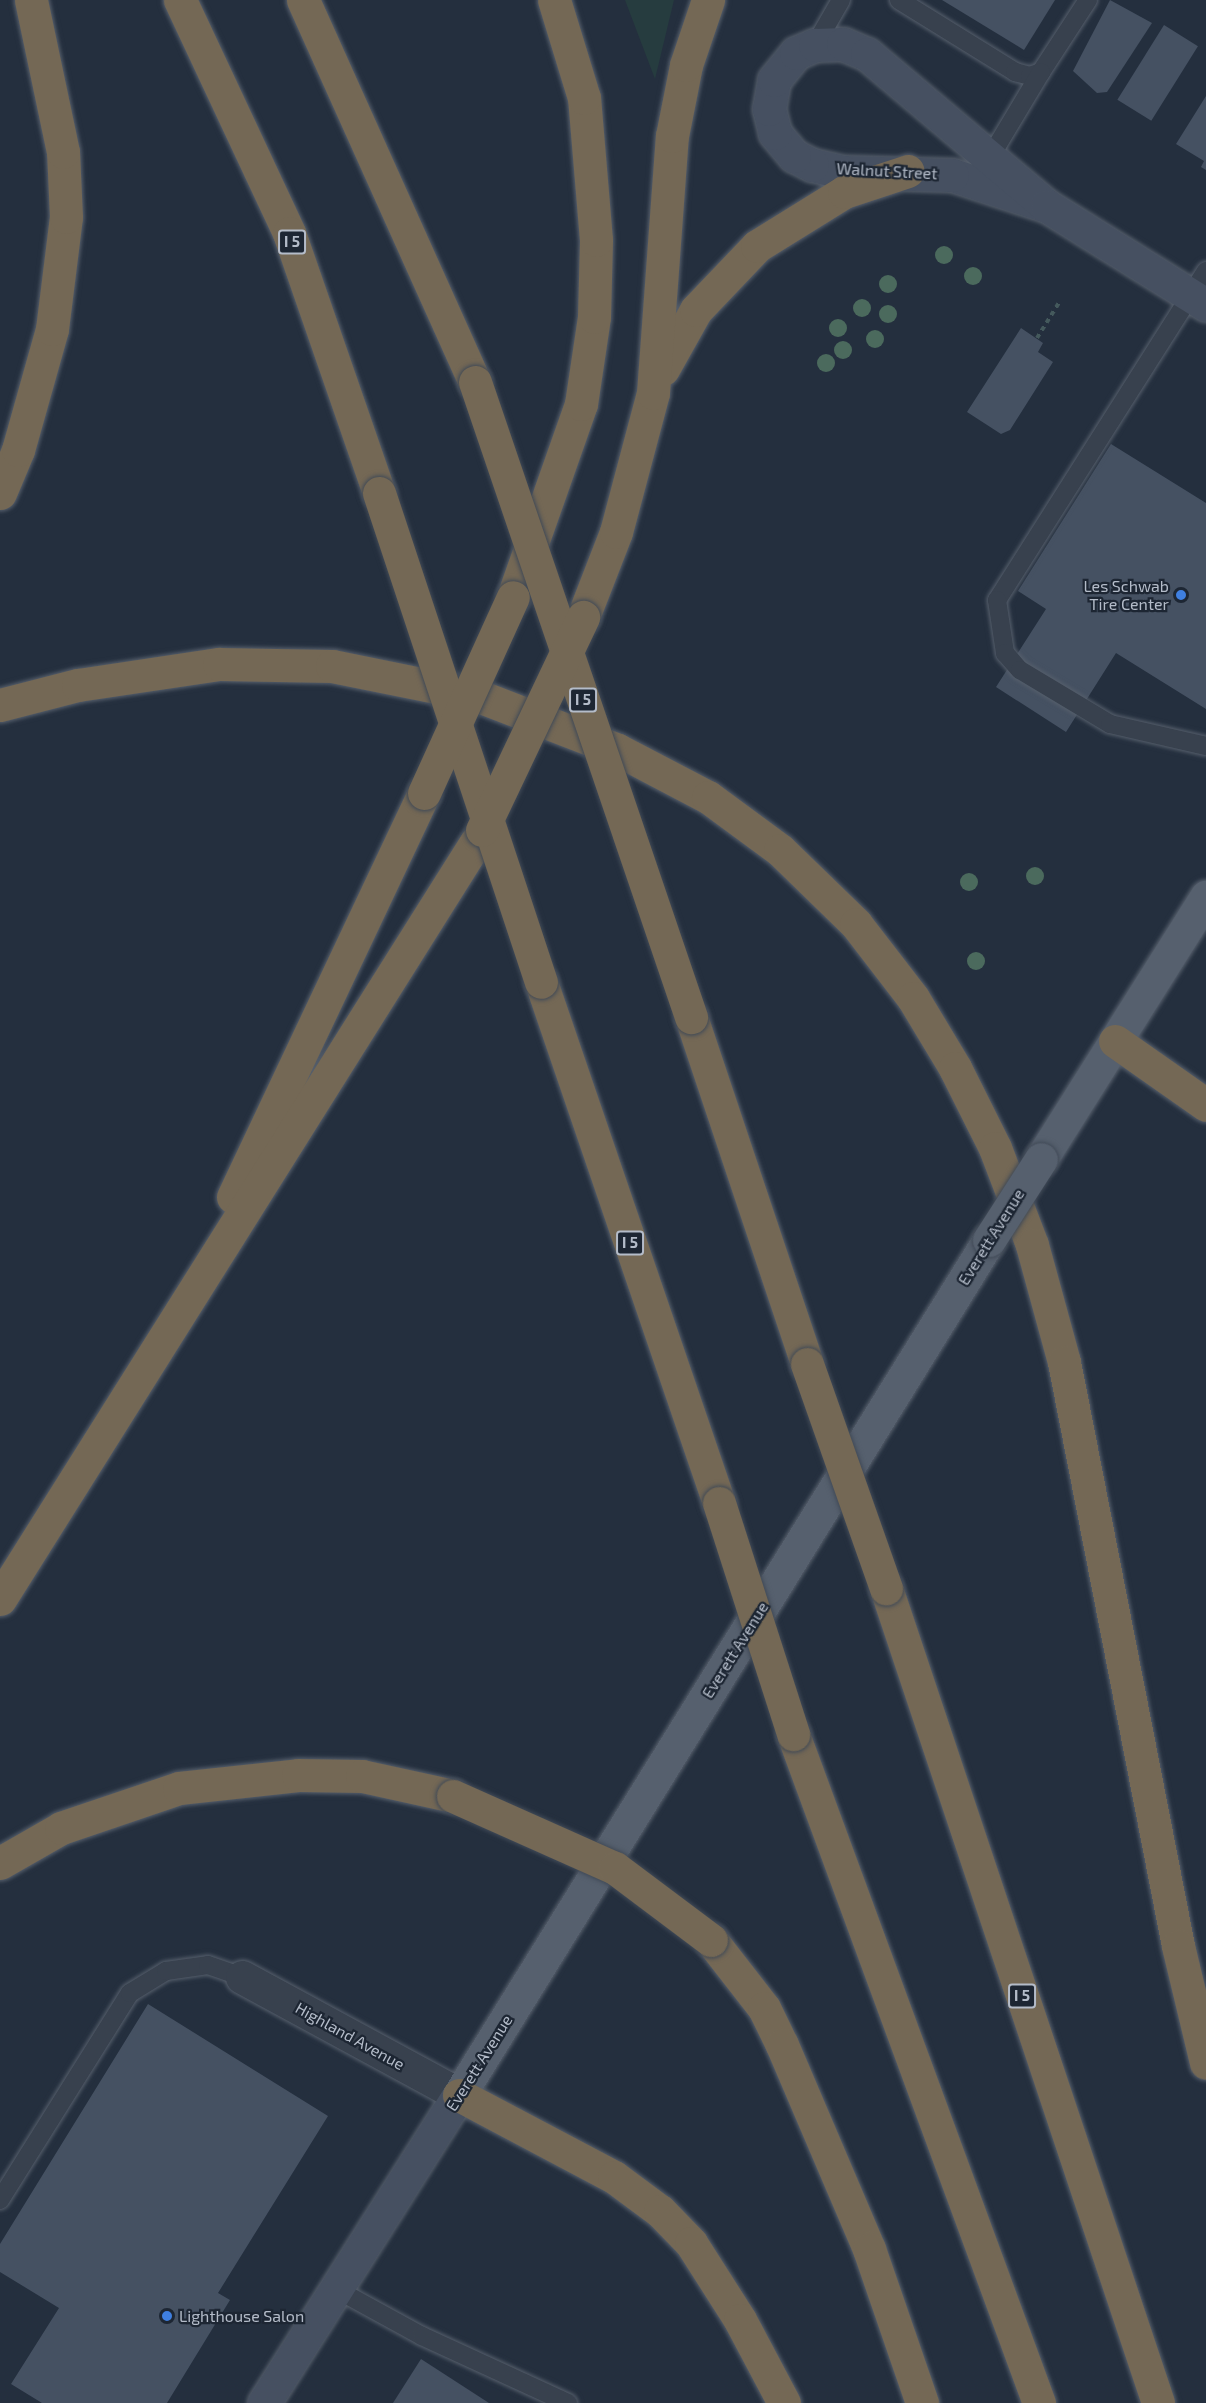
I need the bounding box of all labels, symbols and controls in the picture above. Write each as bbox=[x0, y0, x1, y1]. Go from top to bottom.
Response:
street label: Walnut Street bbox=[836, 159, 938, 183]
road number: I 5 bbox=[277, 230, 307, 254]
place label: Les Schwab Tire Center bbox=[1083, 576, 1169, 614]
marker: Les Schwab Tire Center bbox=[1174, 588, 1188, 602]
road number: I 5 bbox=[568, 688, 598, 712]
street label: Everett Avenue bbox=[954, 1185, 1028, 1289]
road number: I 5 bbox=[615, 1231, 645, 1255]
street label: Everett Avenue bbox=[698, 1598, 772, 1702]
road number: I 5 bbox=[1007, 1984, 1037, 2008]
street label: Highland Avenue bbox=[292, 1998, 408, 2074]
street label: Everett Avenue bbox=[442, 2011, 516, 2115]
place label: Lighthouse Salon bbox=[179, 2306, 304, 2326]
marker: Lighthouse Salon bbox=[160, 2309, 174, 2323]

